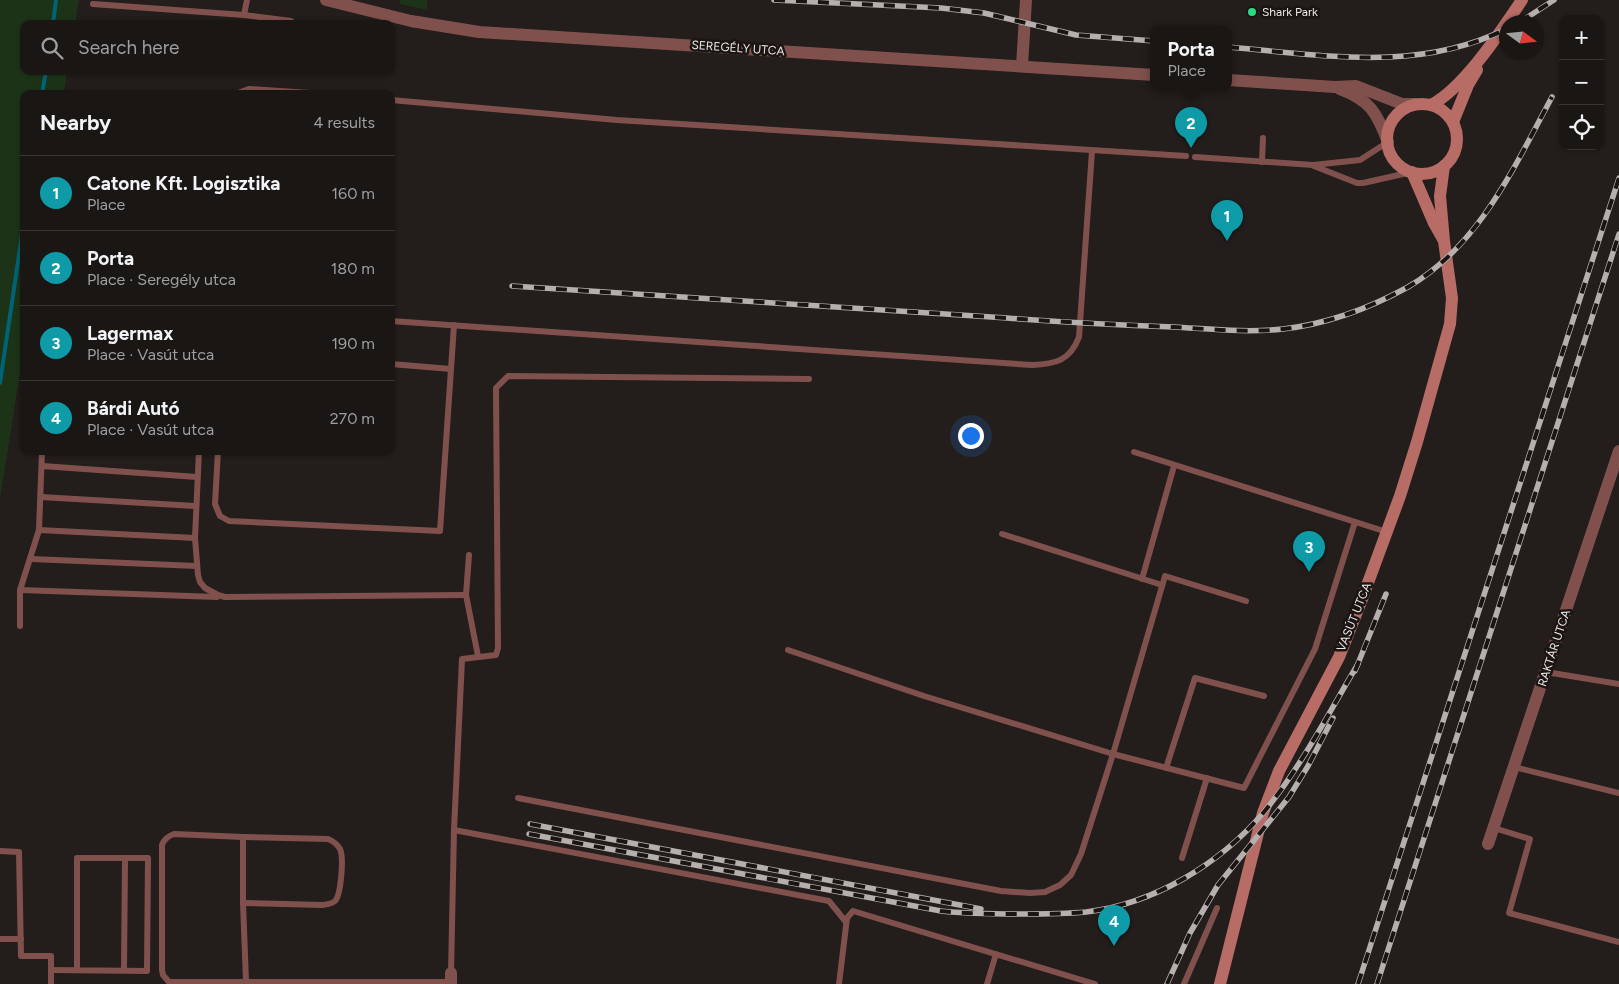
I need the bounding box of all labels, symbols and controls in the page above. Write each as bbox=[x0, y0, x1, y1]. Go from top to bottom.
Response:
place label: Shark Park bbox=[1262, 5, 1318, 19]
marker: Shark Park bbox=[1246, 6, 1258, 18]
north arrow bbox=[1499, 15, 1544, 60]
map controls bbox=[1559, 15, 1604, 150]
button: + bbox=[1559, 15, 1604, 60]
search box bbox=[20, 20, 395, 75]
popup bbox=[1150, 26, 1232, 91]
icon: search bbox=[38, 34, 66, 62]
text: Search here bbox=[78, 36, 180, 59]
street label: SEREGÉLY UTCA bbox=[691, 38, 785, 58]
text: Porta bbox=[1167, 38, 1215, 61]
button: − bbox=[1559, 60, 1604, 105]
text: Place bbox=[1167, 61, 1206, 80]
button: locate bbox=[1559, 105, 1604, 150]
pin: 2 bbox=[1175, 107, 1207, 148]
text: Nearby bbox=[40, 110, 111, 135]
text: 4 results bbox=[314, 113, 375, 132]
text: Catone Kft. Logisztika bbox=[87, 172, 280, 195]
text: 1 bbox=[53, 184, 59, 203]
text: 160 m bbox=[332, 184, 375, 203]
text: Place bbox=[87, 195, 125, 214]
pin: 1 bbox=[1211, 200, 1243, 241]
text: Porta bbox=[87, 247, 134, 270]
text: 2 bbox=[51, 259, 61, 278]
text: 180 m bbox=[331, 259, 375, 278]
text: Place · Seregély utca bbox=[87, 270, 236, 289]
text: Lagermax bbox=[87, 322, 173, 345]
text: 3 bbox=[52, 334, 60, 353]
text: 190 m bbox=[332, 334, 375, 353]
text: Place · Vasút utca bbox=[87, 345, 214, 364]
text: Bárdi Autó bbox=[87, 397, 180, 420]
text: 4 bbox=[51, 409, 61, 428]
text: 270 m bbox=[330, 409, 375, 428]
text: Place · Vasút utca bbox=[87, 420, 214, 439]
your location bbox=[958, 423, 984, 449]
pin: 3 bbox=[1293, 531, 1325, 572]
street label: VASÚT UTCA bbox=[1334, 581, 1374, 653]
street label: RAKTÁR UTCA bbox=[1535, 608, 1573, 688]
pin: 4 bbox=[1098, 905, 1130, 946]

